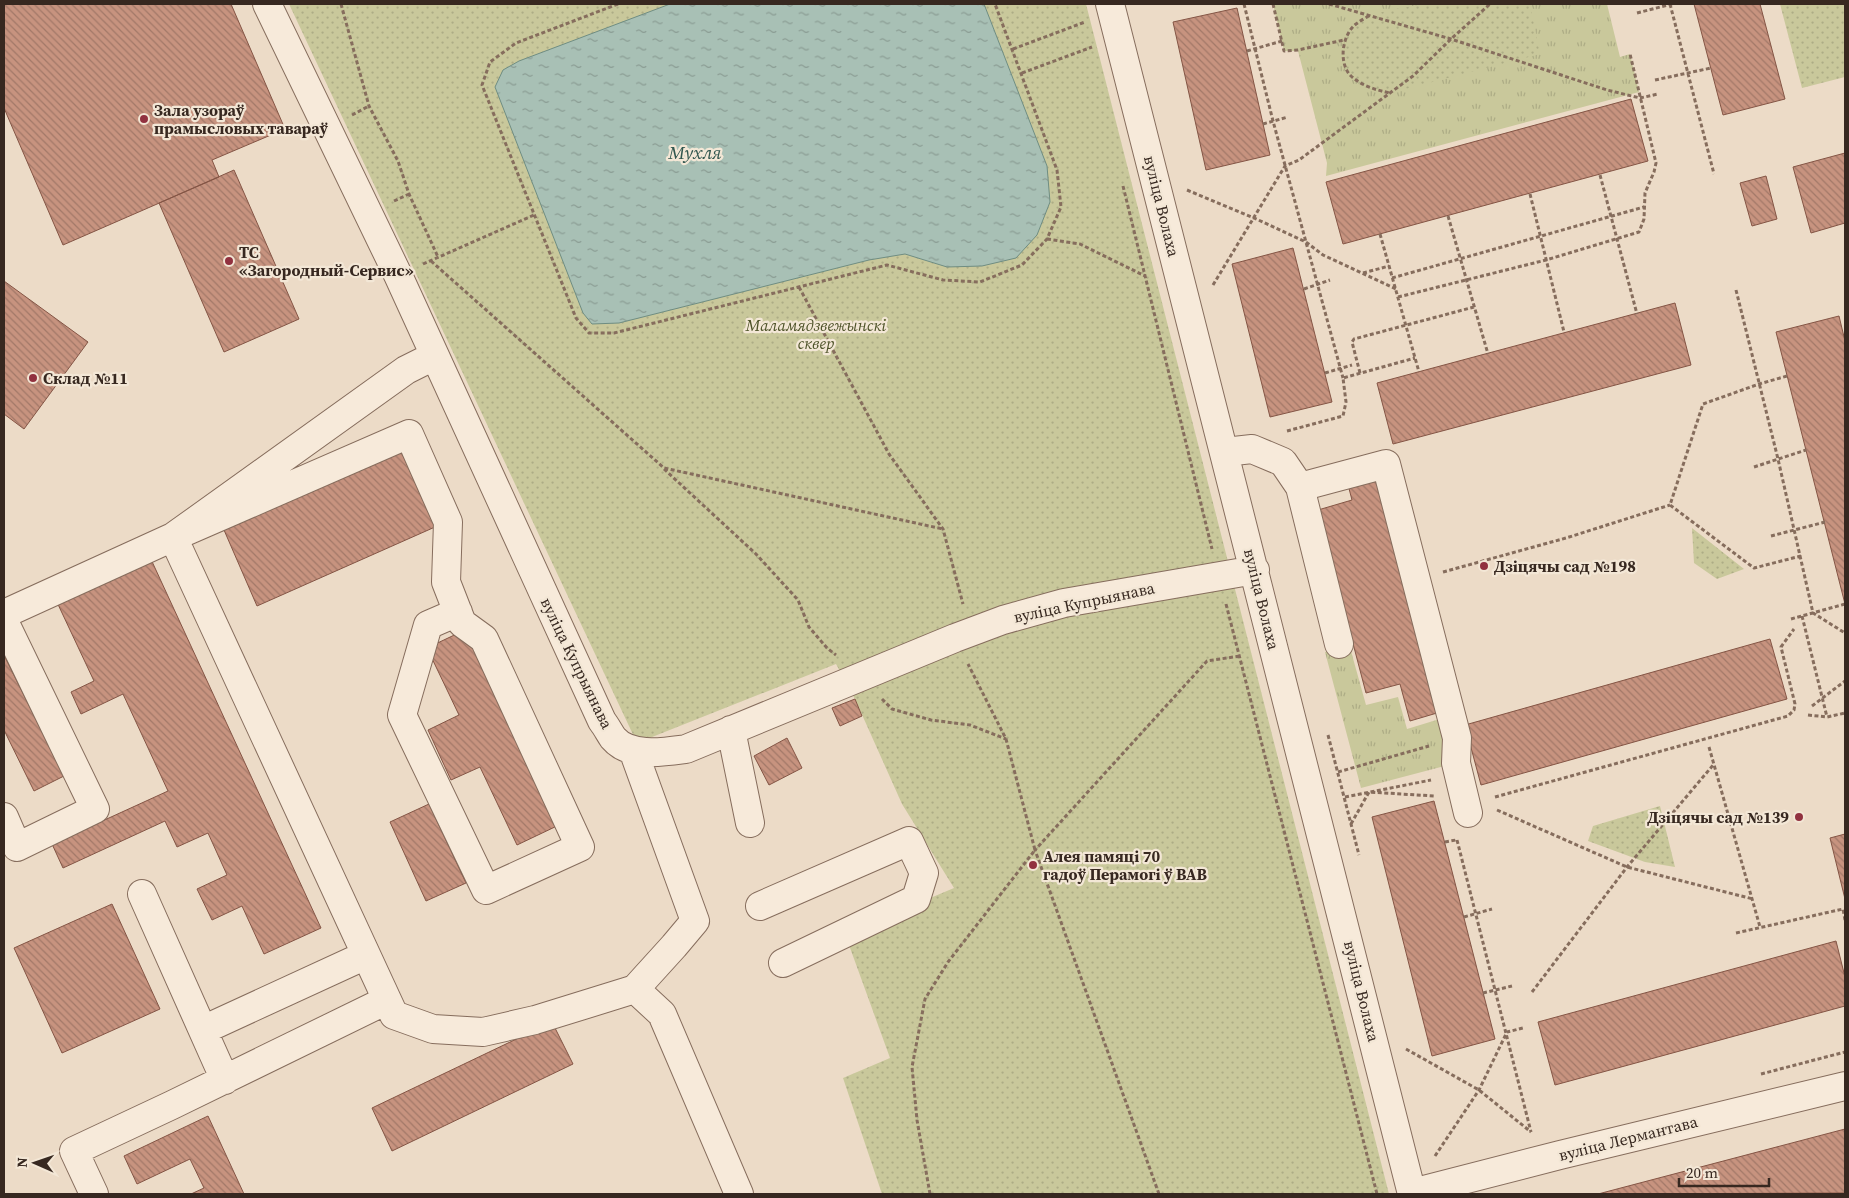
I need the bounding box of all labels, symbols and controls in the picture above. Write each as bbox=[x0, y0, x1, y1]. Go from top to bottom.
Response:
place label: Зала узораў прамысловых тавараў bbox=[154, 99, 329, 139]
marker: Зала узораў прамысловых тавараў bbox=[138, 113, 150, 125]
water label: Мухля bbox=[668, 140, 721, 165]
street label: вуліца Волаха bbox=[1139, 153, 1185, 260]
place label: ТС «Загородный-Сервис» bbox=[239, 241, 414, 281]
marker: ТС «Загородный-Сервис» bbox=[223, 255, 235, 267]
park label: Маламядзвежынскі сквер bbox=[745, 314, 886, 354]
place label: Склад №11 bbox=[43, 367, 128, 389]
marker: Склад №11 bbox=[27, 372, 39, 384]
street label: вуліца Волаха bbox=[1239, 546, 1285, 653]
place label: Дзіцячы сад №198 bbox=[1494, 555, 1636, 577]
marker: Дзіцячы сад №198 bbox=[1478, 560, 1490, 572]
street label: вуліца Купрыянава bbox=[1011, 576, 1157, 628]
street label: вуліца Купрыянава bbox=[536, 594, 619, 733]
place label: Дзіцячы сад №139 bbox=[1647, 806, 1789, 828]
marker: Дзіцячы сад №139 bbox=[1793, 811, 1805, 823]
place label: Алея памяці 70 гадоў Перамогі ў ВАВ bbox=[1043, 845, 1208, 885]
marker: Алея памяці 70 гадоў Перамогі ў ВАВ bbox=[1027, 859, 1039, 871]
street label: вуліца Волаха bbox=[1339, 938, 1385, 1045]
street label: вуліца Лермантава bbox=[1556, 1110, 1701, 1166]
north arrow bbox=[10, 1138, 60, 1188]
scale bar bbox=[1679, 1156, 1769, 1188]
text: N bbox=[12, 1157, 32, 1168]
text: 20 m bbox=[1686, 1162, 1718, 1183]

